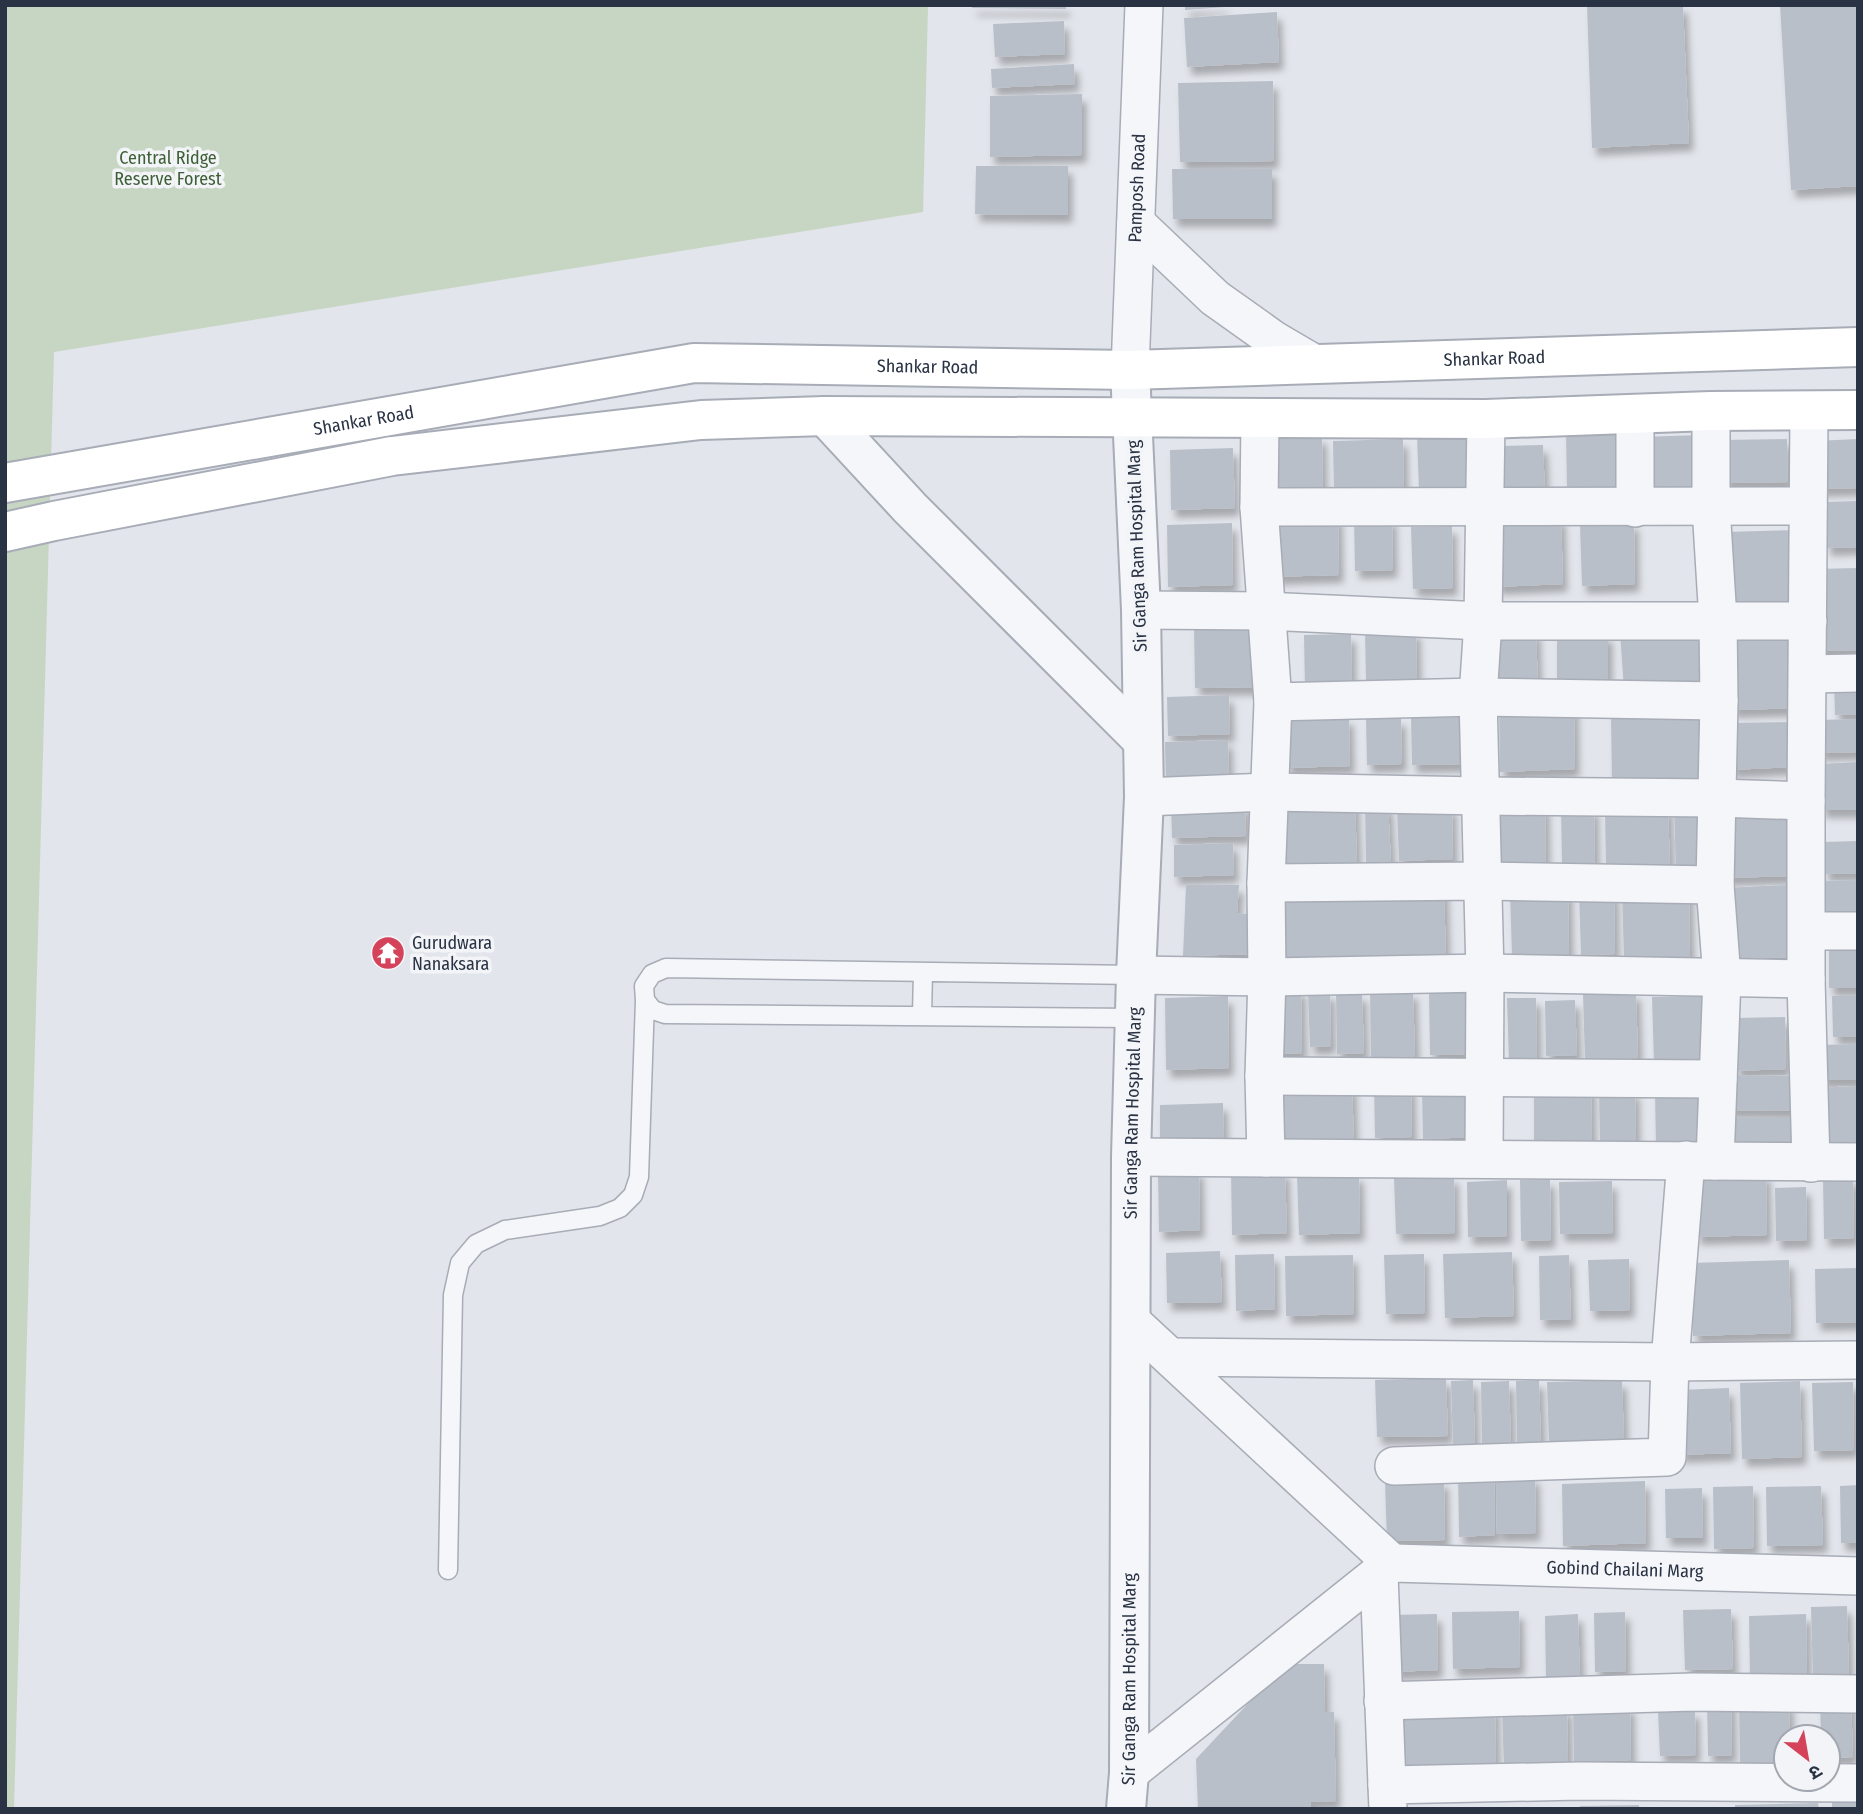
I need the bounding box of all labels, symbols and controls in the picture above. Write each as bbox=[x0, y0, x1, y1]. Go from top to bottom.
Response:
street label: Pamposh Road bbox=[1124, 133, 1150, 243]
park label: Central Ridge Reserve Forest bbox=[114, 147, 222, 190]
street label: Shankar Road bbox=[1443, 346, 1546, 371]
street label: Shankar Road bbox=[877, 355, 979, 379]
street label: Shankar Road bbox=[312, 401, 416, 440]
street label: Sir Ganga Ram Hospital Marg bbox=[1122, 439, 1152, 652]
place label: Gurudwara Nanaksara bbox=[412, 932, 492, 975]
temple icon: Gurudwara Nanaksara bbox=[369, 934, 407, 972]
street label: Sir Ganga Ram Hospital Marg bbox=[1120, 1006, 1146, 1219]
street label: Gobind Chailani Marg bbox=[1546, 1556, 1704, 1583]
street label: Sir Ganga Ram Hospital Marg bbox=[1117, 1572, 1141, 1786]
north arrow bbox=[1772, 1723, 1842, 1793]
text: उ bbox=[1804, 1759, 1826, 1785]

